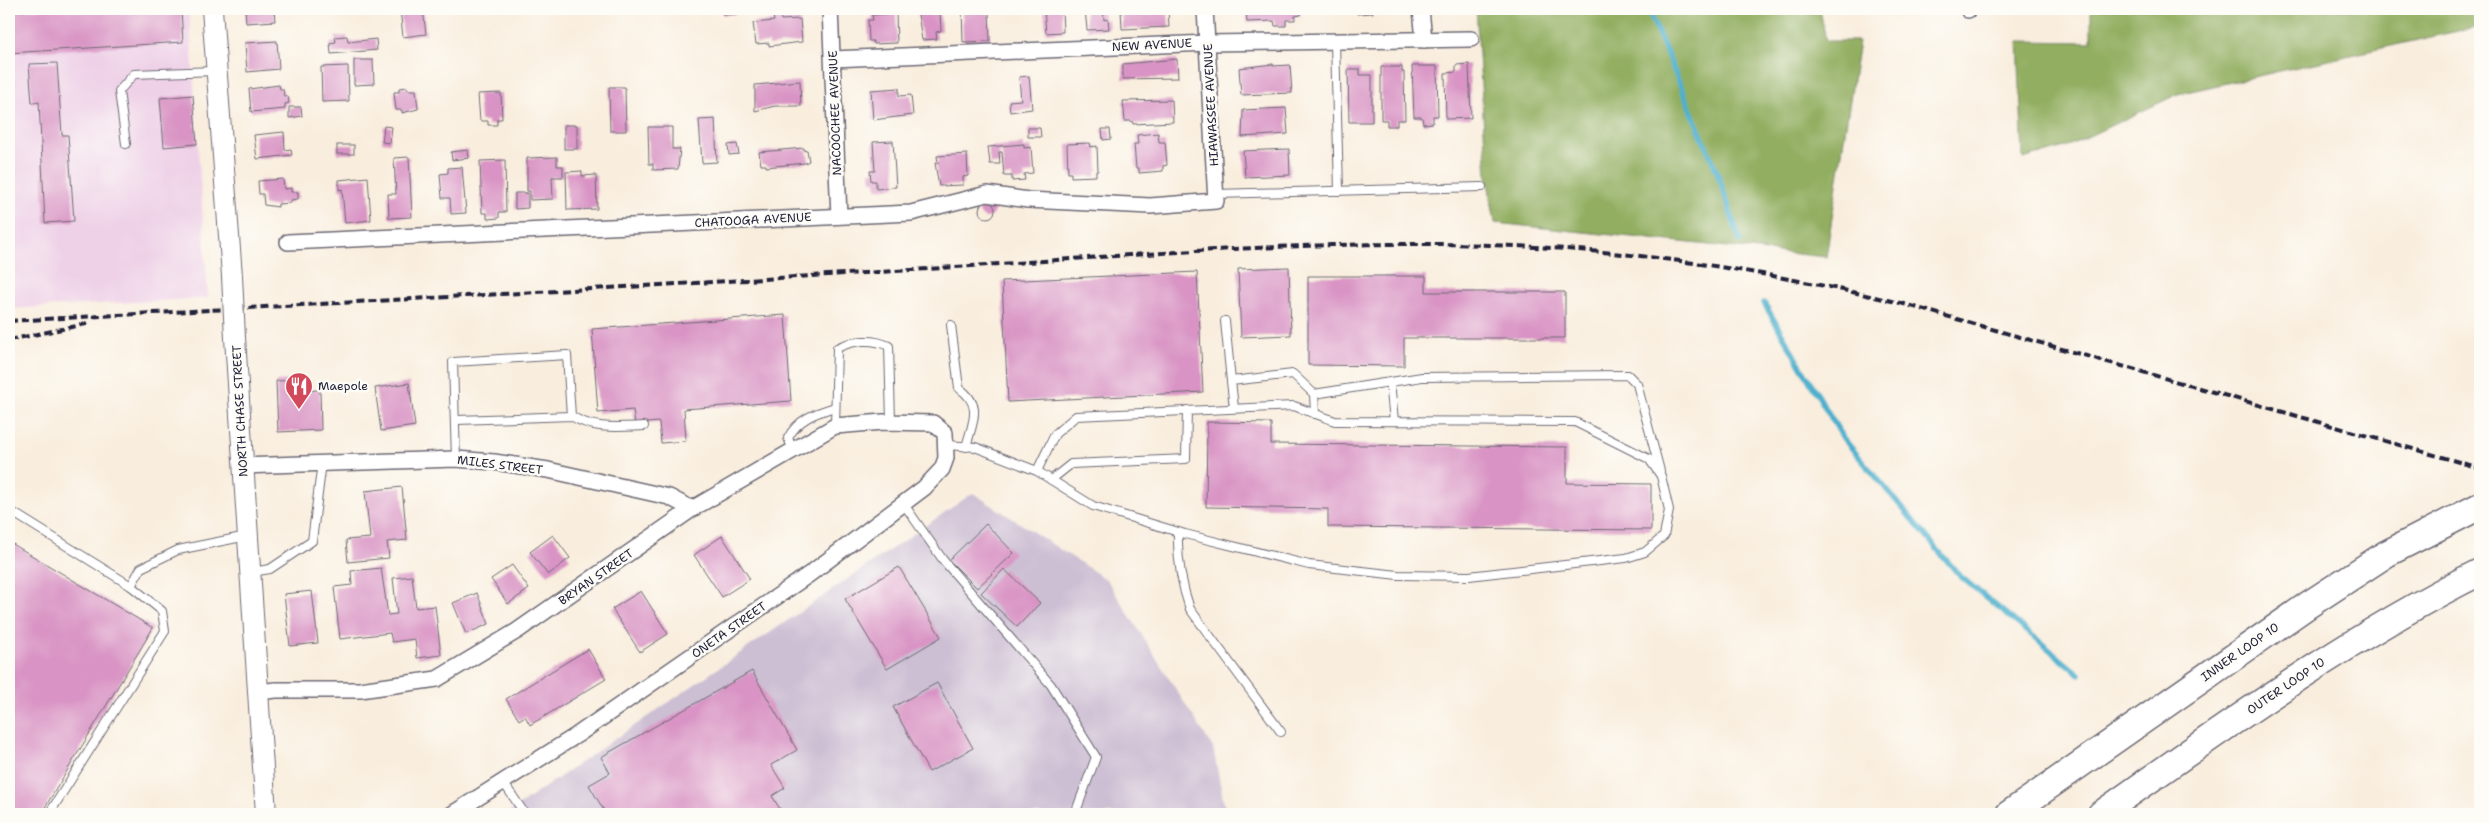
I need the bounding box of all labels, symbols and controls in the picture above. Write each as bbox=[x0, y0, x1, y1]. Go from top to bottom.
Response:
street label: NEW AVENUE bbox=[1111, 35, 1193, 55]
street label: HIAWASSEE AVENUE bbox=[1200, 43, 1222, 167]
street label: NACOOCHEE AVENUE bbox=[825, 50, 845, 176]
street label: CHATOOGA AVENUE bbox=[694, 209, 812, 231]
street label: NORTH CHASE STREET bbox=[229, 344, 251, 477]
restaurant icon: Maepole bbox=[284, 371, 314, 410]
place label: Maepole bbox=[318, 378, 368, 394]
street label: MILES STREET bbox=[456, 452, 544, 478]
street label: BRYAN STREET bbox=[555, 545, 637, 609]
street label: ONETA STREET bbox=[688, 598, 770, 662]
street label: INNER LOOP 10 bbox=[2198, 619, 2282, 685]
street label: OUTER LOOP 10 bbox=[2244, 654, 2328, 718]

